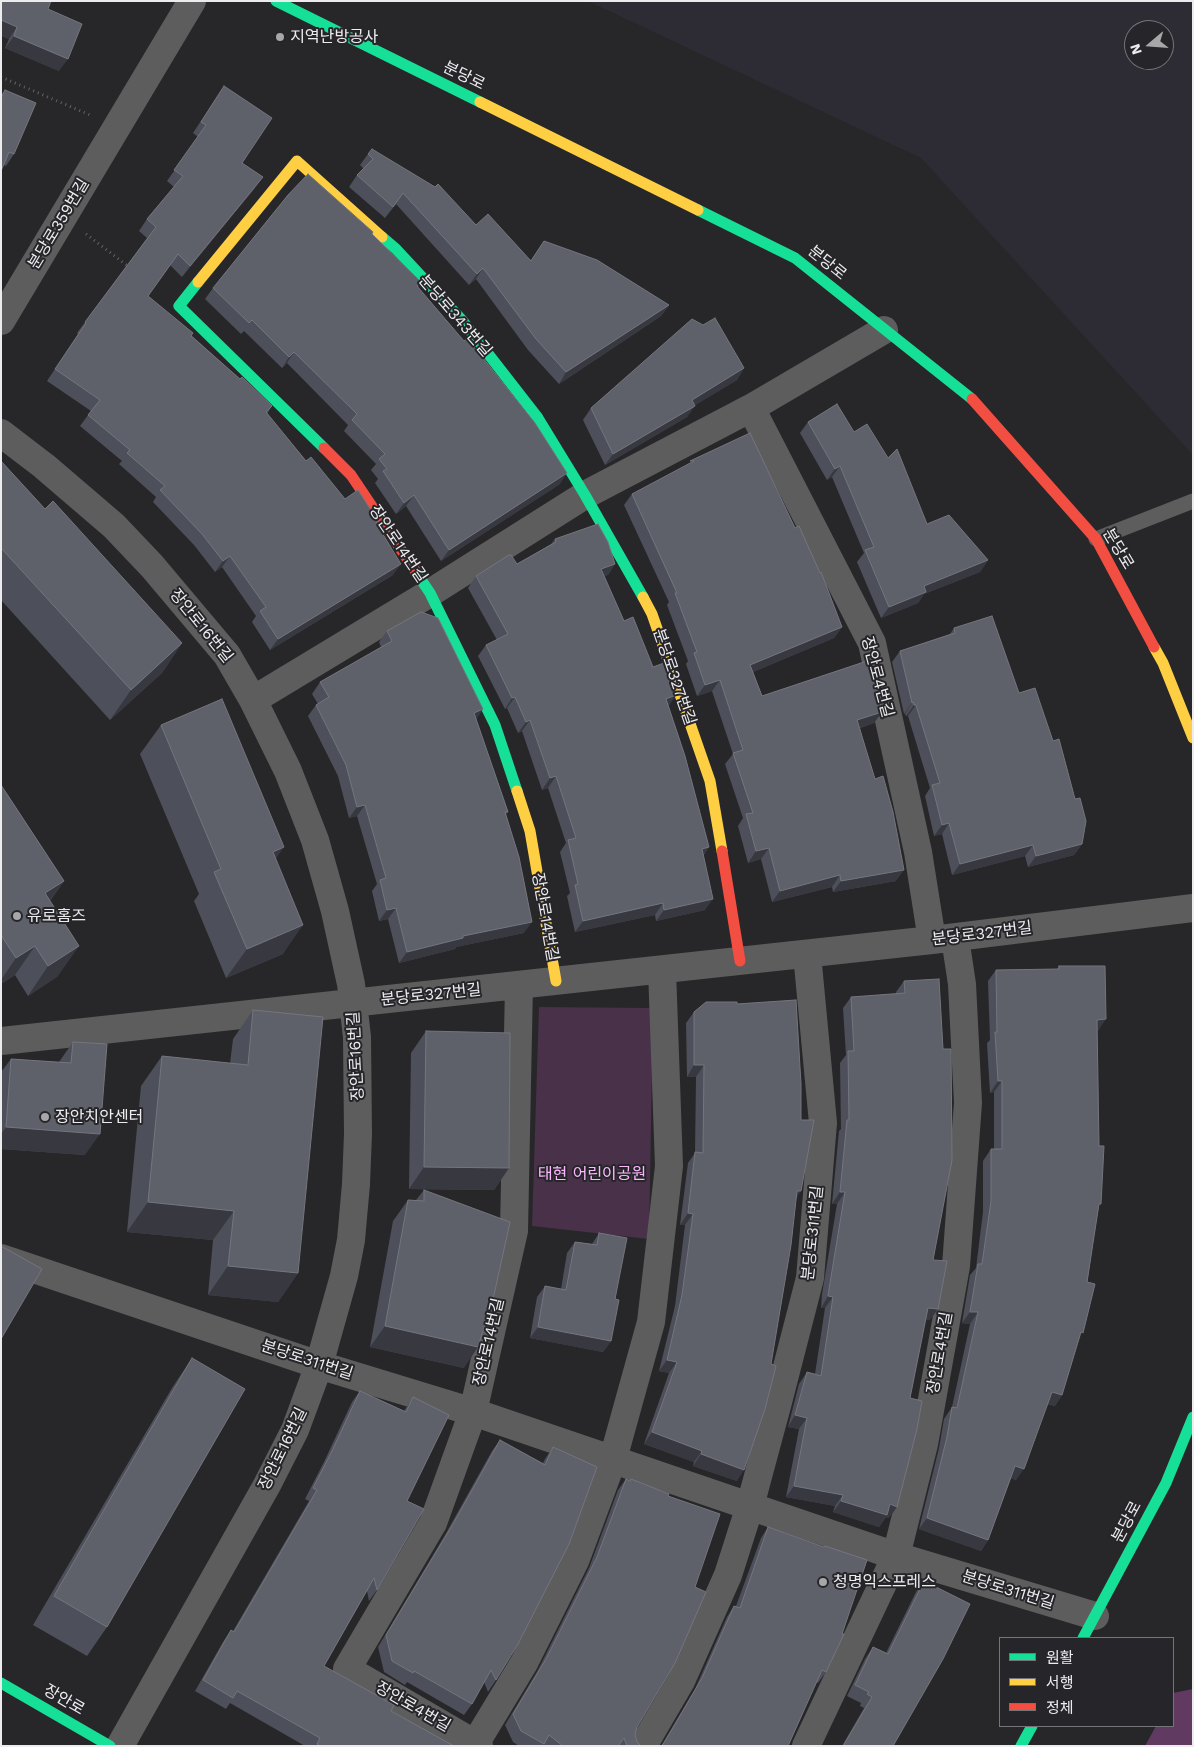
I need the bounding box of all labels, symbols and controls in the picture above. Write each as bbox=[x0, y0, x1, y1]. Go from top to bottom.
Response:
north arrow bbox=[1124, 20, 1174, 70]
place label: 지역난방공사 bbox=[290, 27, 378, 47]
marker: 지역난방공사 bbox=[274, 31, 286, 43]
text: N bbox=[1126, 42, 1145, 57]
street label: 분당로 bbox=[440, 58, 488, 94]
street label: 분당로359번길 bbox=[24, 175, 94, 273]
street label: 분당로 bbox=[804, 242, 850, 284]
street label: 분당로343번길 bbox=[414, 271, 496, 361]
street label: 장안로14번길 bbox=[365, 501, 431, 587]
street label: 분당로 bbox=[1098, 525, 1138, 573]
street label: 장안로16번길 bbox=[165, 585, 237, 667]
street label: 분당로327번길 bbox=[648, 626, 700, 728]
street label: 장안로4번길 bbox=[857, 634, 897, 720]
street label: 장안로14번길 bbox=[528, 871, 562, 963]
place label: 유로홈즈 bbox=[27, 906, 86, 926]
marker: 유로홈즈 bbox=[11, 910, 23, 922]
street label: 분당로327번길 bbox=[931, 918, 1033, 950]
street label: 분당로327번길 bbox=[380, 980, 482, 1010]
street label: 장안로16번길 bbox=[344, 1011, 368, 1101]
place label: 장안치안센터 bbox=[55, 1107, 143, 1127]
marker: 장안치안센터 bbox=[39, 1111, 51, 1123]
park label: 태현 어린이공원 bbox=[538, 1164, 646, 1184]
street label: 분당로311번길 bbox=[798, 1185, 828, 1281]
street label: 장안로14번길 bbox=[470, 1296, 508, 1388]
street label: 장안로4번길 bbox=[923, 1310, 957, 1396]
street label: 분당로311번길 bbox=[259, 1336, 355, 1384]
street label: 장안로16번길 bbox=[255, 1405, 311, 1493]
street label: 분당로 bbox=[1108, 1498, 1146, 1546]
street label: 분당로311번길 bbox=[960, 1567, 1056, 1613]
place label: 청명익스프레스 bbox=[833, 1572, 936, 1592]
marker: 청명익스프레스 bbox=[817, 1576, 829, 1588]
legend bbox=[999, 1637, 1174, 1727]
text: 원활 bbox=[1046, 1649, 1074, 1667]
text: 서행 bbox=[1046, 1674, 1074, 1692]
street label: 장안로4번길 bbox=[372, 1678, 454, 1736]
street label: 장안로 bbox=[40, 1681, 88, 1719]
text: 정체 bbox=[1046, 1699, 1074, 1717]

